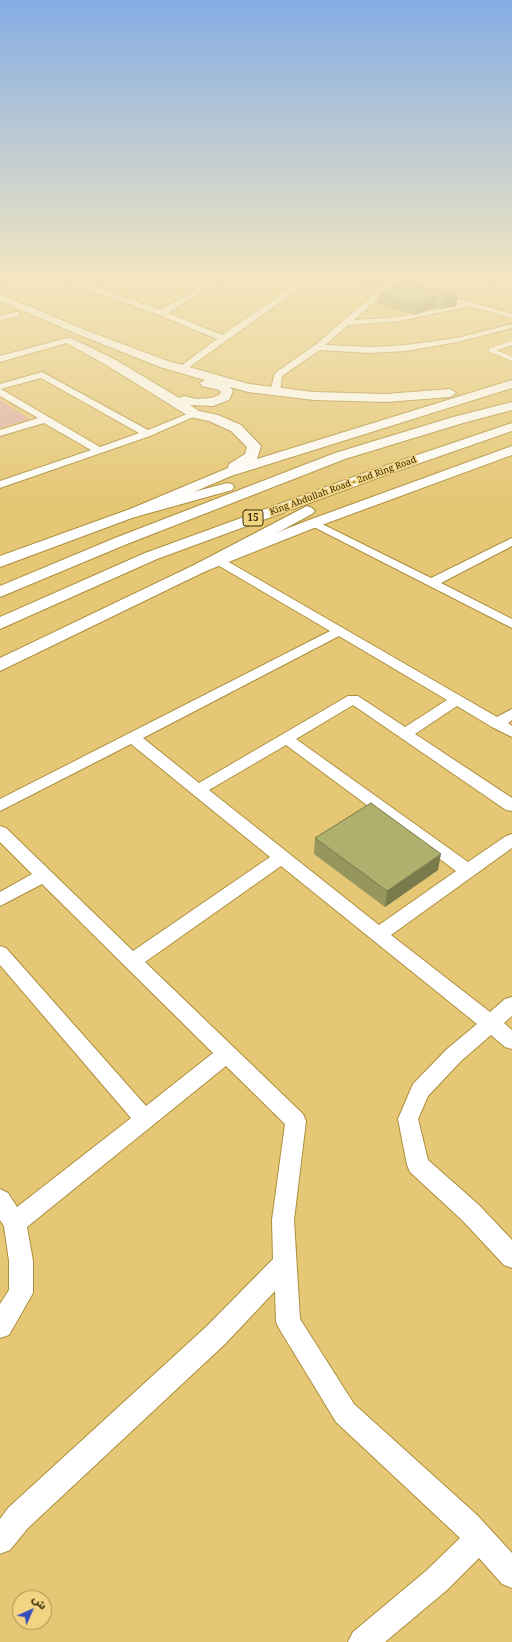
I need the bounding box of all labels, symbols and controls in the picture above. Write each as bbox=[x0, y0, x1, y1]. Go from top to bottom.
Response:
street label: King Abdullah Road - 2nd Ring Road bbox=[268, 454, 418, 518]
road number: 15 bbox=[243, 510, 263, 526]
north arrow bbox=[12, 1590, 52, 1630]
text: ش bbox=[29, 1591, 51, 1612]

